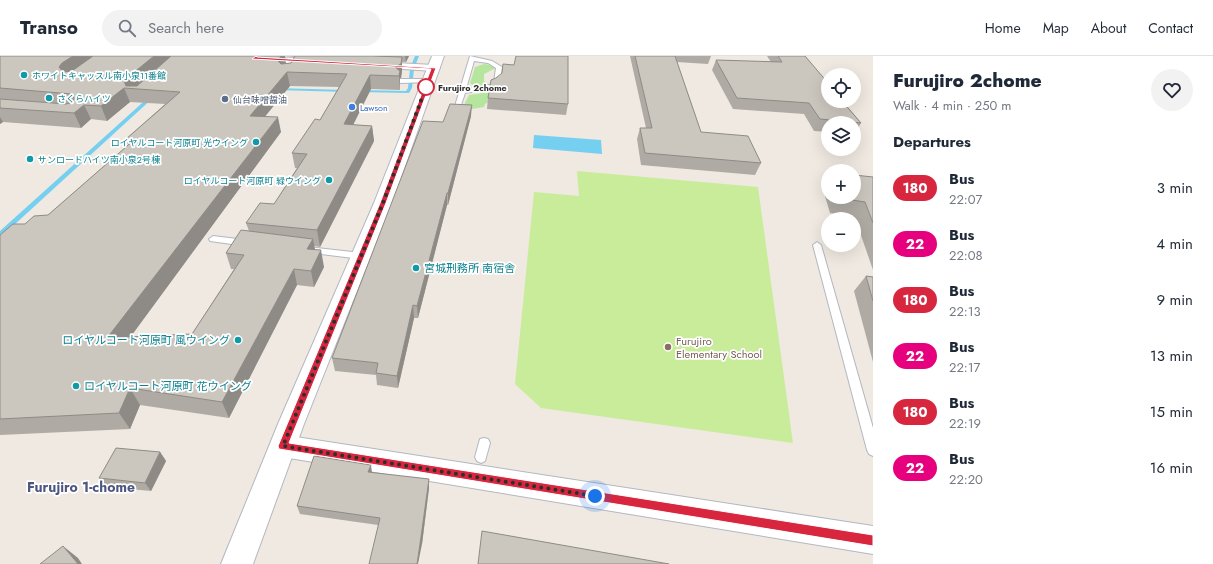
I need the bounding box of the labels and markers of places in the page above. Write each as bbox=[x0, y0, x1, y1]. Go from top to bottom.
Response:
place label: ホワイトキャッスル南小泉11番館 bbox=[32, 69, 166, 82]
marker: ホワイトキャッスル南小泉11番館 bbox=[19, 70, 29, 80]
marker: Furujiro 2chome bbox=[417, 78, 435, 96]
place label: Furujiro 2chome bbox=[438, 81, 507, 94]
place label: さくらハイツ bbox=[57, 92, 111, 105]
marker: さくらハイツ bbox=[44, 93, 54, 103]
place label: 仙台味噌醤油 bbox=[232, 93, 287, 106]
marker: 仙台味噌醤油 bbox=[220, 94, 230, 104]
place label: Lawson bbox=[360, 101, 388, 114]
marker: Lawson bbox=[347, 102, 357, 112]
place label: ロイヤルコート河原町 光ウイング bbox=[111, 136, 248, 149]
marker: ロイヤルコート河原町 光ウイング bbox=[251, 137, 261, 147]
place label: サンロードハイツ南小泉2号棟 bbox=[38, 153, 161, 166]
marker: サンロードハイツ南小泉2号棟 bbox=[25, 154, 35, 164]
place label: ロイヤルコート河原町 緑ウイング bbox=[184, 174, 321, 187]
marker: ロイヤルコート河原町 緑ウイング bbox=[324, 175, 334, 185]
place label: 宮城刑務所 南宿舎 bbox=[424, 260, 515, 276]
marker: 宮城刑務所 南宿舎 bbox=[411, 263, 421, 273]
place label: ロイヤルコート河原町 風ウイング bbox=[62, 332, 230, 348]
place label: Furujiro Elementary School bbox=[676, 333, 762, 362]
marker: ロイヤルコート河原町 風ウイング bbox=[233, 335, 243, 345]
marker: Furujiro Elementary School bbox=[663, 342, 673, 352]
place label: ロイヤルコート河原町 花ウイング bbox=[84, 378, 252, 394]
marker: ロイヤルコート河原町 花ウイング bbox=[71, 381, 81, 391]

